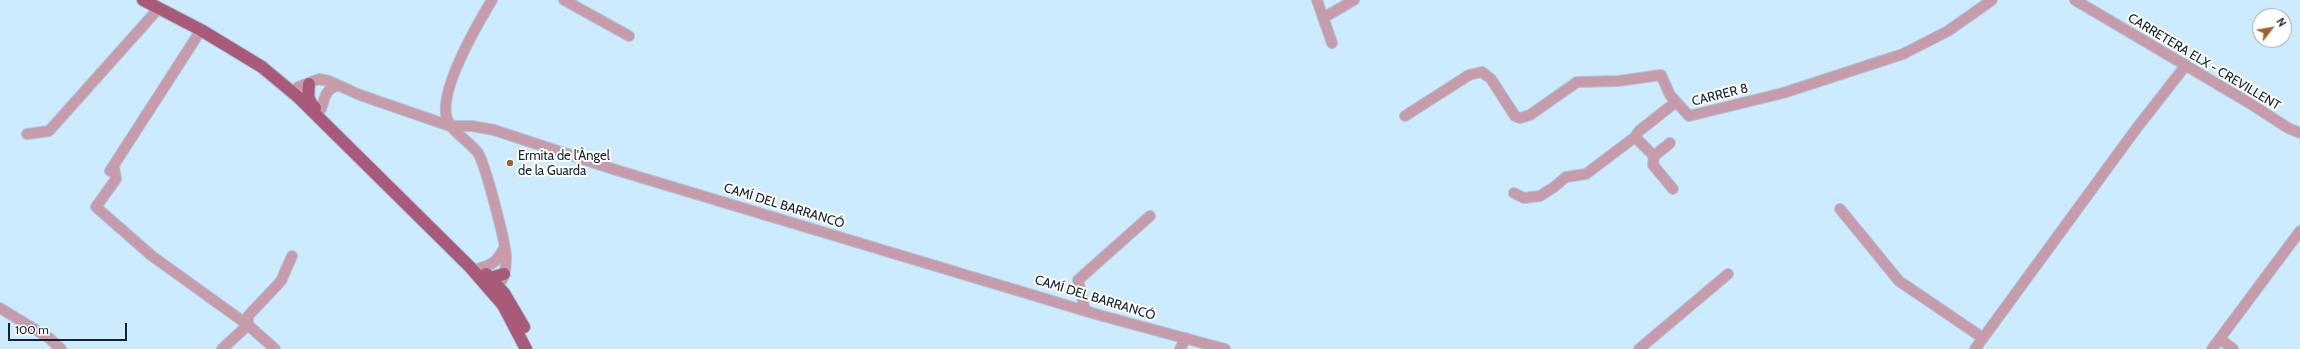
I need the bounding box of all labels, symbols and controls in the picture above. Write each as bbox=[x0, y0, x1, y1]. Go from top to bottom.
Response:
north arrow bbox=[2252, 8, 2292, 48]
street label: CARRETERA ELX - CREVILLENT bbox=[2125, 10, 2283, 114]
street label: CARRER 8 bbox=[1690, 80, 1750, 110]
place label: Ermita de l'Àngel de la Guarda bbox=[518, 148, 610, 179]
marker: Ermita de l'Àngel de la Guarda bbox=[505, 158, 515, 168]
street label: CAMÍ DEL BARRANCÓ bbox=[722, 180, 846, 232]
street label: CAMÍ DEL BARRANCÓ bbox=[1033, 272, 1157, 324]
scale bar bbox=[10, 315, 129, 341]
text: 100 m bbox=[15, 322, 49, 337]

